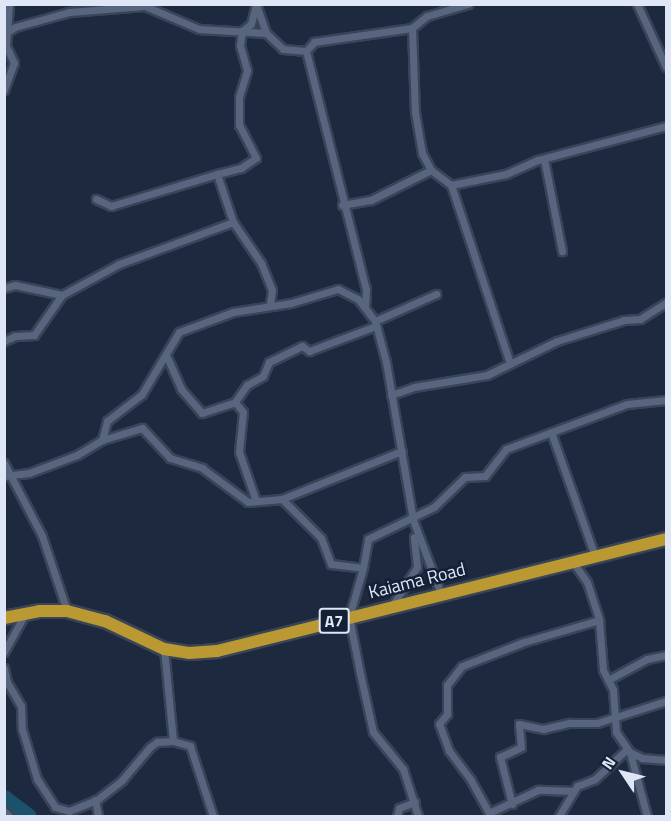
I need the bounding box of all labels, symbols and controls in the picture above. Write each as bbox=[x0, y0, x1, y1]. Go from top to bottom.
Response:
street label: Kaiama Road bbox=[366, 559, 468, 603]
road number: A7 bbox=[318, 608, 350, 634]
north arrow bbox=[593, 743, 653, 803]
text: N bbox=[595, 751, 621, 774]

